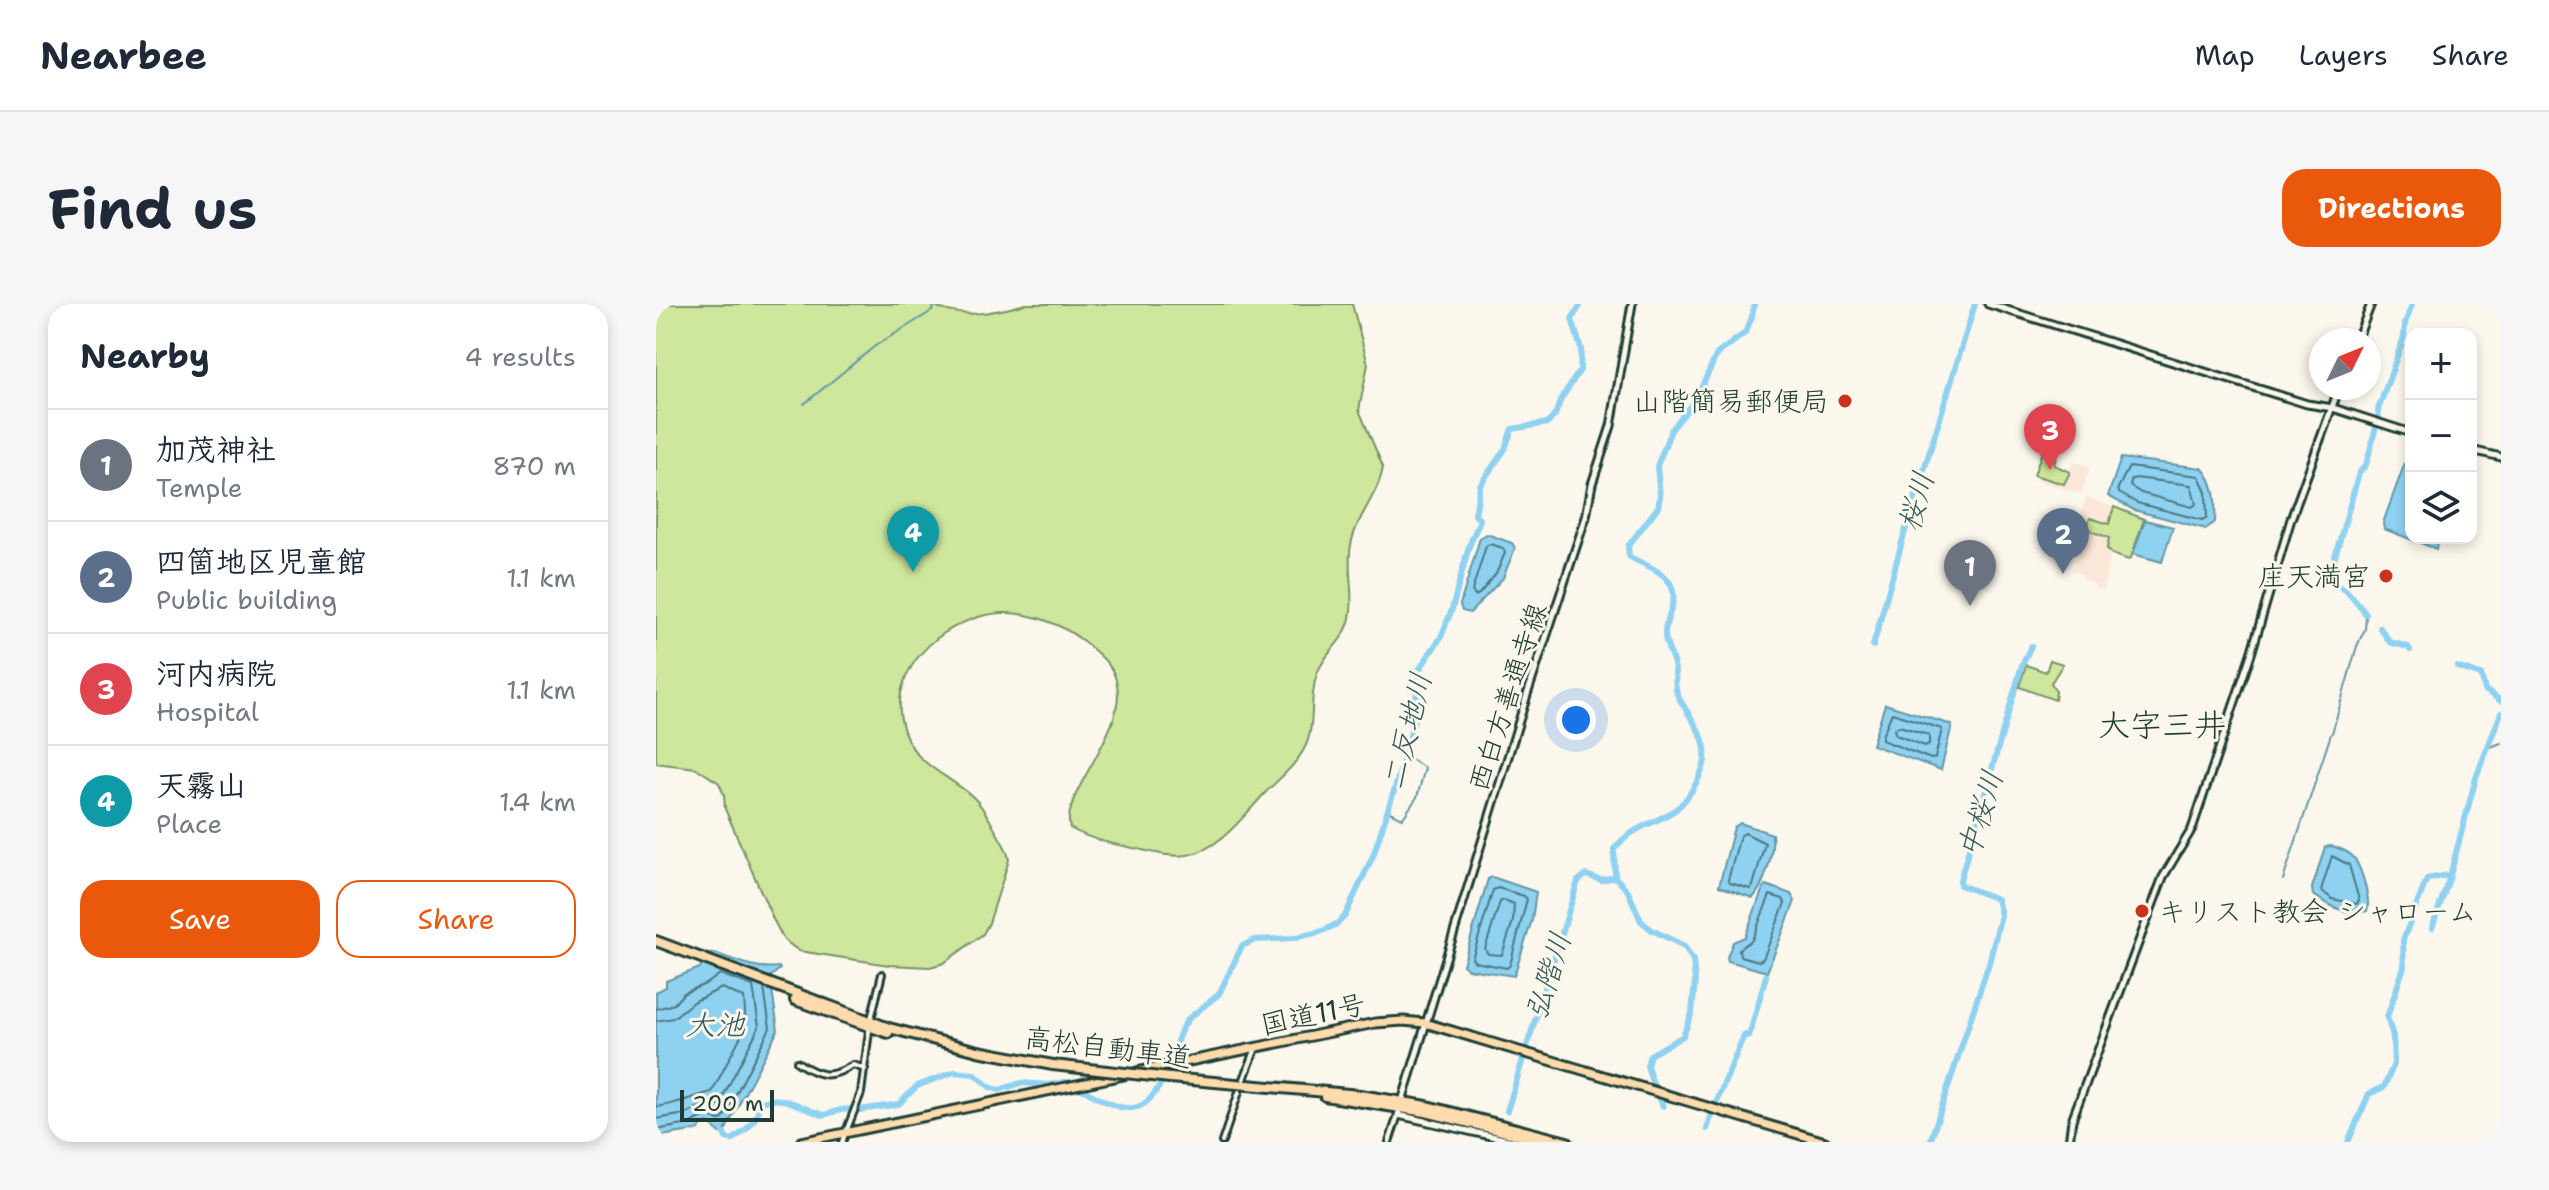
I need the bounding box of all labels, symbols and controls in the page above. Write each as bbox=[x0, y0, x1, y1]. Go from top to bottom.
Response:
text: Nearbee bbox=[40, 30, 207, 81]
text: Map bbox=[2195, 36, 2255, 74]
text: Layers bbox=[2299, 36, 2388, 74]
text: Share bbox=[2432, 36, 2509, 74]
button: Directions bbox=[2282, 169, 2501, 247]
text: Find us bbox=[48, 171, 257, 246]
north arrow bbox=[2309, 328, 2381, 400]
map controls bbox=[2405, 328, 2477, 544]
button: + bbox=[2405, 328, 2477, 400]
text: Nearby bbox=[80, 333, 210, 379]
text: 4 results bbox=[464, 339, 576, 374]
place label: 山階簡易郵便局 bbox=[1633, 382, 1829, 420]
marker: 山階簡易郵便局 bbox=[1836, 392, 1854, 410]
button: − bbox=[2405, 400, 2477, 472]
pin: 3 bbox=[2024, 404, 2076, 470]
text: 加茂神社 bbox=[156, 429, 276, 470]
text: 1 bbox=[100, 448, 112, 483]
text: 870 m bbox=[492, 448, 576, 483]
water label: 桜川 bbox=[1888, 467, 1944, 535]
text: Temple bbox=[156, 470, 243, 505]
button: layers bbox=[2405, 472, 2477, 544]
pin: 4 bbox=[887, 506, 939, 572]
pin: 2 bbox=[2037, 508, 2089, 574]
pin: 1 bbox=[1944, 540, 1996, 606]
text: 四箇地区児童館 bbox=[156, 541, 366, 582]
place label: 庄天満宮 bbox=[2258, 557, 2370, 595]
text: 2 bbox=[97, 560, 115, 595]
text: 1.1 km bbox=[506, 560, 576, 595]
marker: 庄天満宮 bbox=[2377, 567, 2395, 585]
text: Public building bbox=[156, 582, 337, 617]
street label: 西白方善通寺線 bbox=[1459, 598, 1555, 796]
text: 河内病院 bbox=[156, 653, 276, 694]
water label: 二反地川 bbox=[1373, 668, 1441, 794]
text: 3 bbox=[97, 672, 115, 707]
text: 1.1 km bbox=[506, 672, 576, 707]
text: Hospital bbox=[156, 694, 259, 729]
your location bbox=[1556, 700, 1596, 740]
district label: 大字三井 bbox=[2098, 703, 2226, 746]
text: 天霧山 bbox=[156, 765, 246, 806]
water label: 中桜川 bbox=[1947, 765, 2013, 863]
text: 4 bbox=[97, 784, 115, 819]
text: 1.4 km bbox=[499, 784, 576, 819]
text: Place bbox=[156, 806, 222, 841]
button: Save bbox=[80, 880, 320, 958]
button: Share bbox=[336, 880, 576, 958]
place label: キリスト教会 シャローム bbox=[2158, 892, 2477, 930]
marker: キリスト教会 シャローム bbox=[2133, 902, 2151, 920]
water label: 弘階川 bbox=[1515, 927, 1581, 1025]
street label: 国道11号 bbox=[1257, 984, 1369, 1044]
water label: 大池 bbox=[685, 1004, 746, 1045]
street label: 高松自動車道 bbox=[1022, 1018, 1194, 1076]
scale bar bbox=[680, 1086, 774, 1122]
text: 200 m bbox=[692, 1089, 764, 1118]

